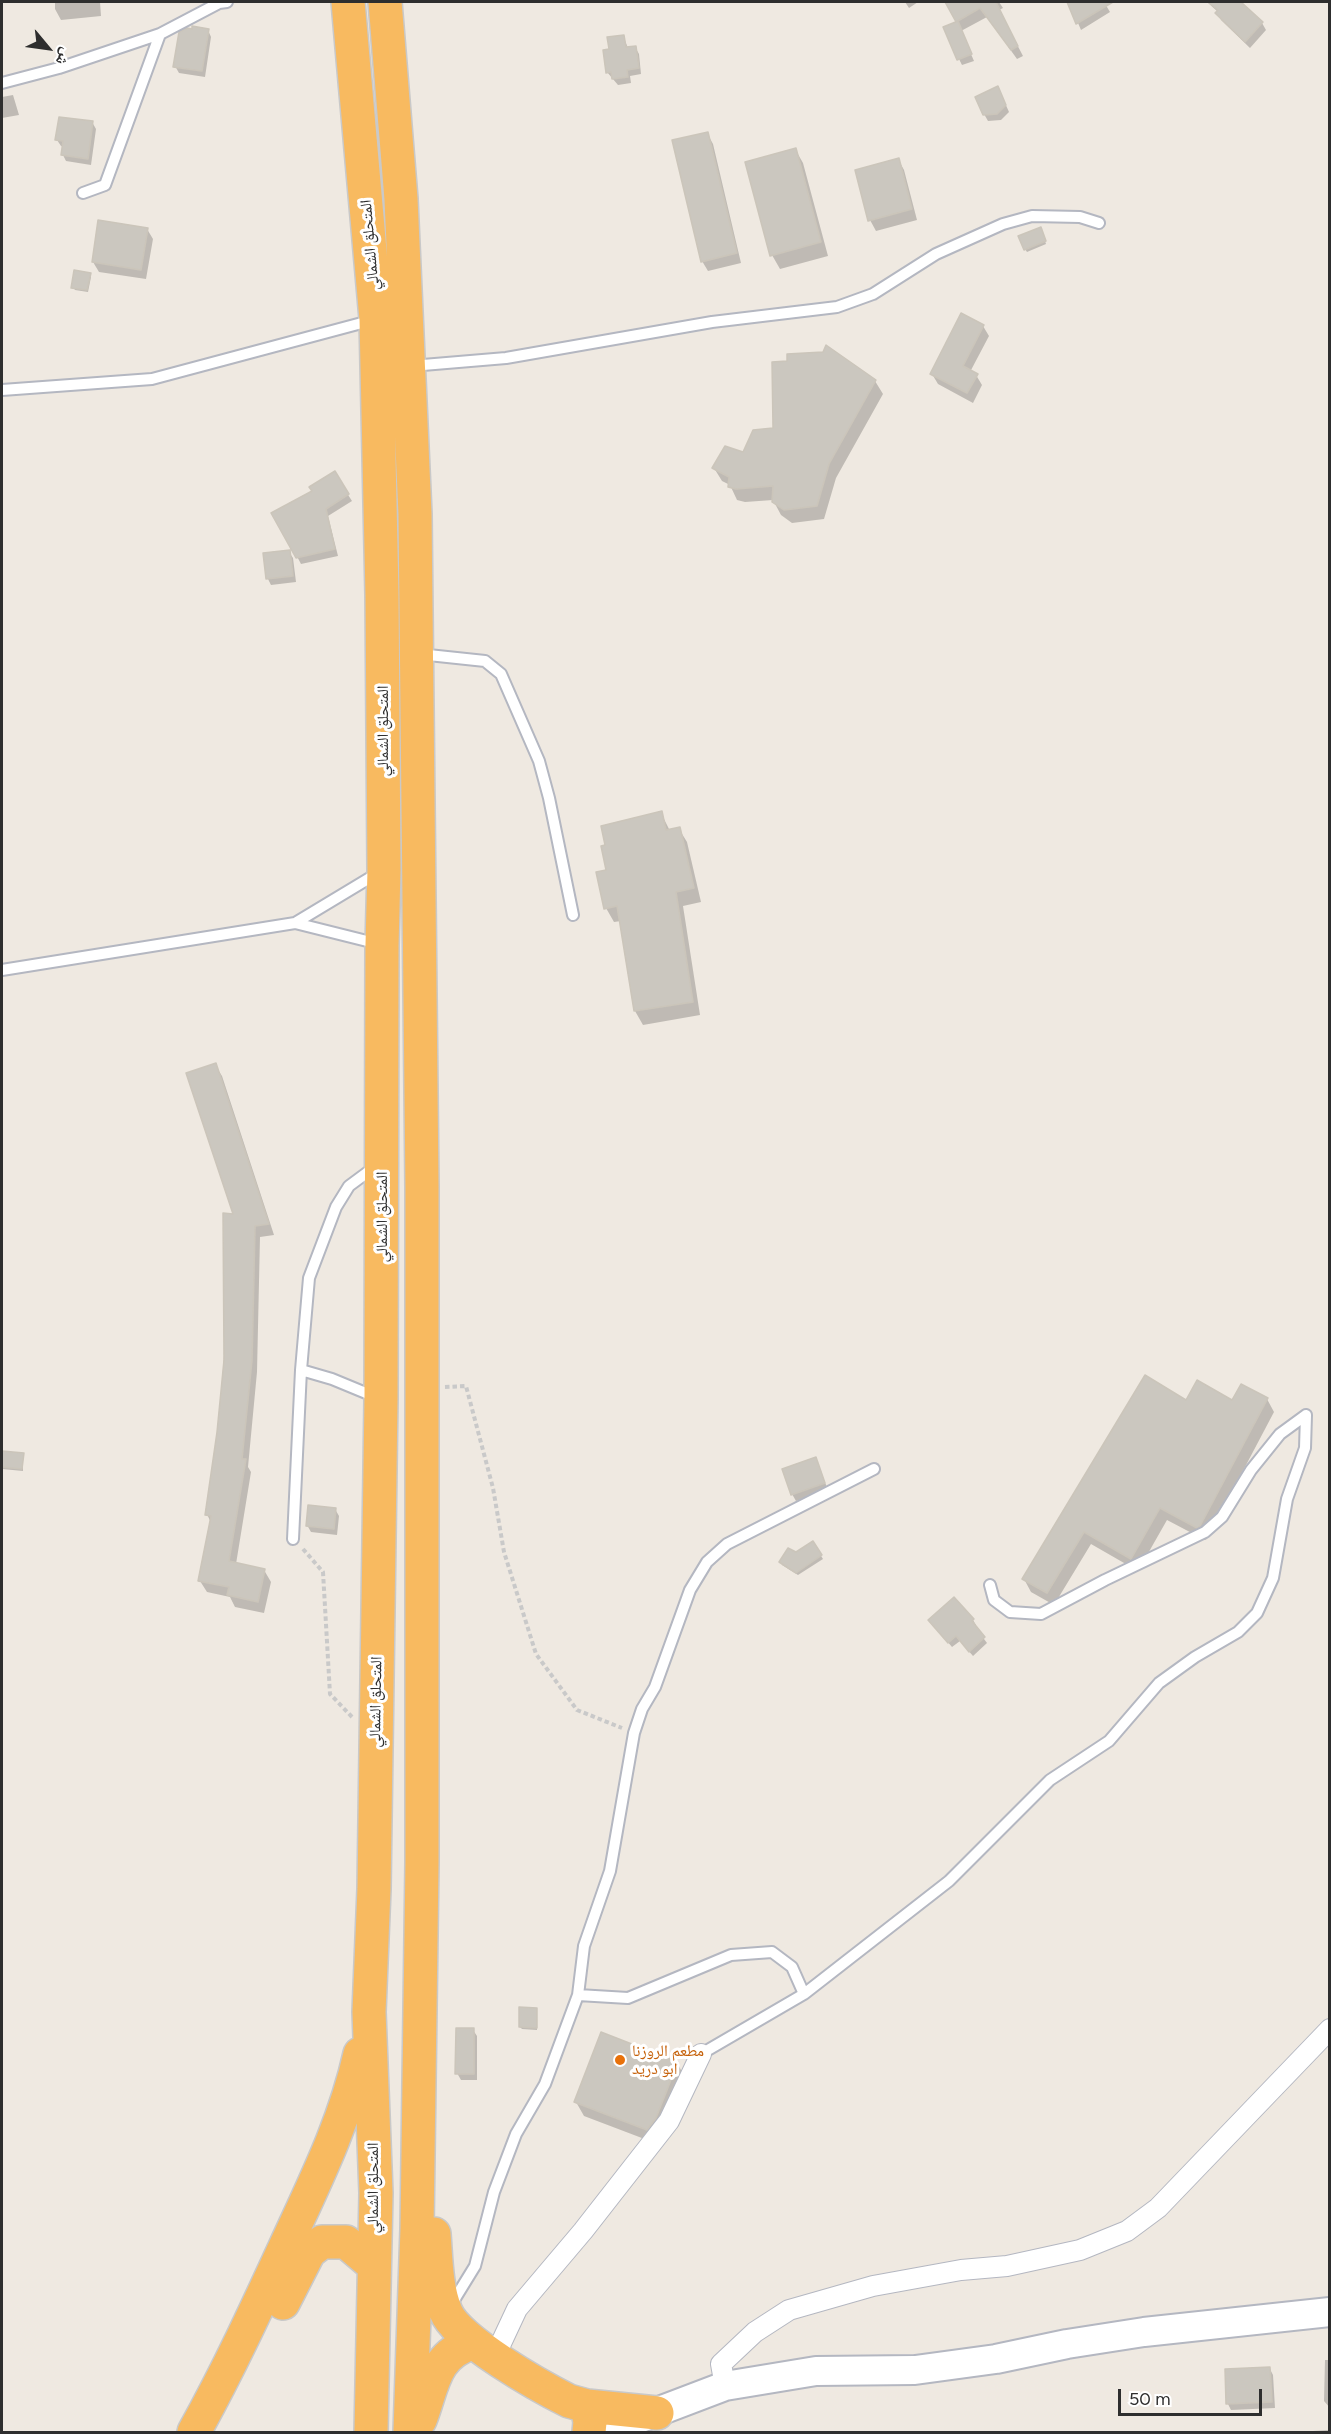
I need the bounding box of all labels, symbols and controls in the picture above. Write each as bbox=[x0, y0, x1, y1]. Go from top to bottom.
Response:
north arrow bbox=[18, 18, 78, 78]
text: ش bbox=[52, 45, 77, 69]
street label: المتحلق الشمالي bbox=[356, 199, 384, 291]
street label: المتحلق الشمالي bbox=[373, 685, 393, 777]
street label: المتحلق الشمالي bbox=[372, 1171, 392, 1263]
street label: المتحلق الشمالي bbox=[366, 1656, 386, 1748]
place label: مطعم الروزنا ابو دريد bbox=[632, 2041, 704, 2079]
marker: مطعم الروزنا ابو دريد bbox=[613, 2053, 627, 2067]
street label: المتحلق الشمالي bbox=[363, 2142, 383, 2234]
scale bar bbox=[1121, 2377, 1265, 2415]
text: 50 m bbox=[1129, 2388, 1171, 2410]

